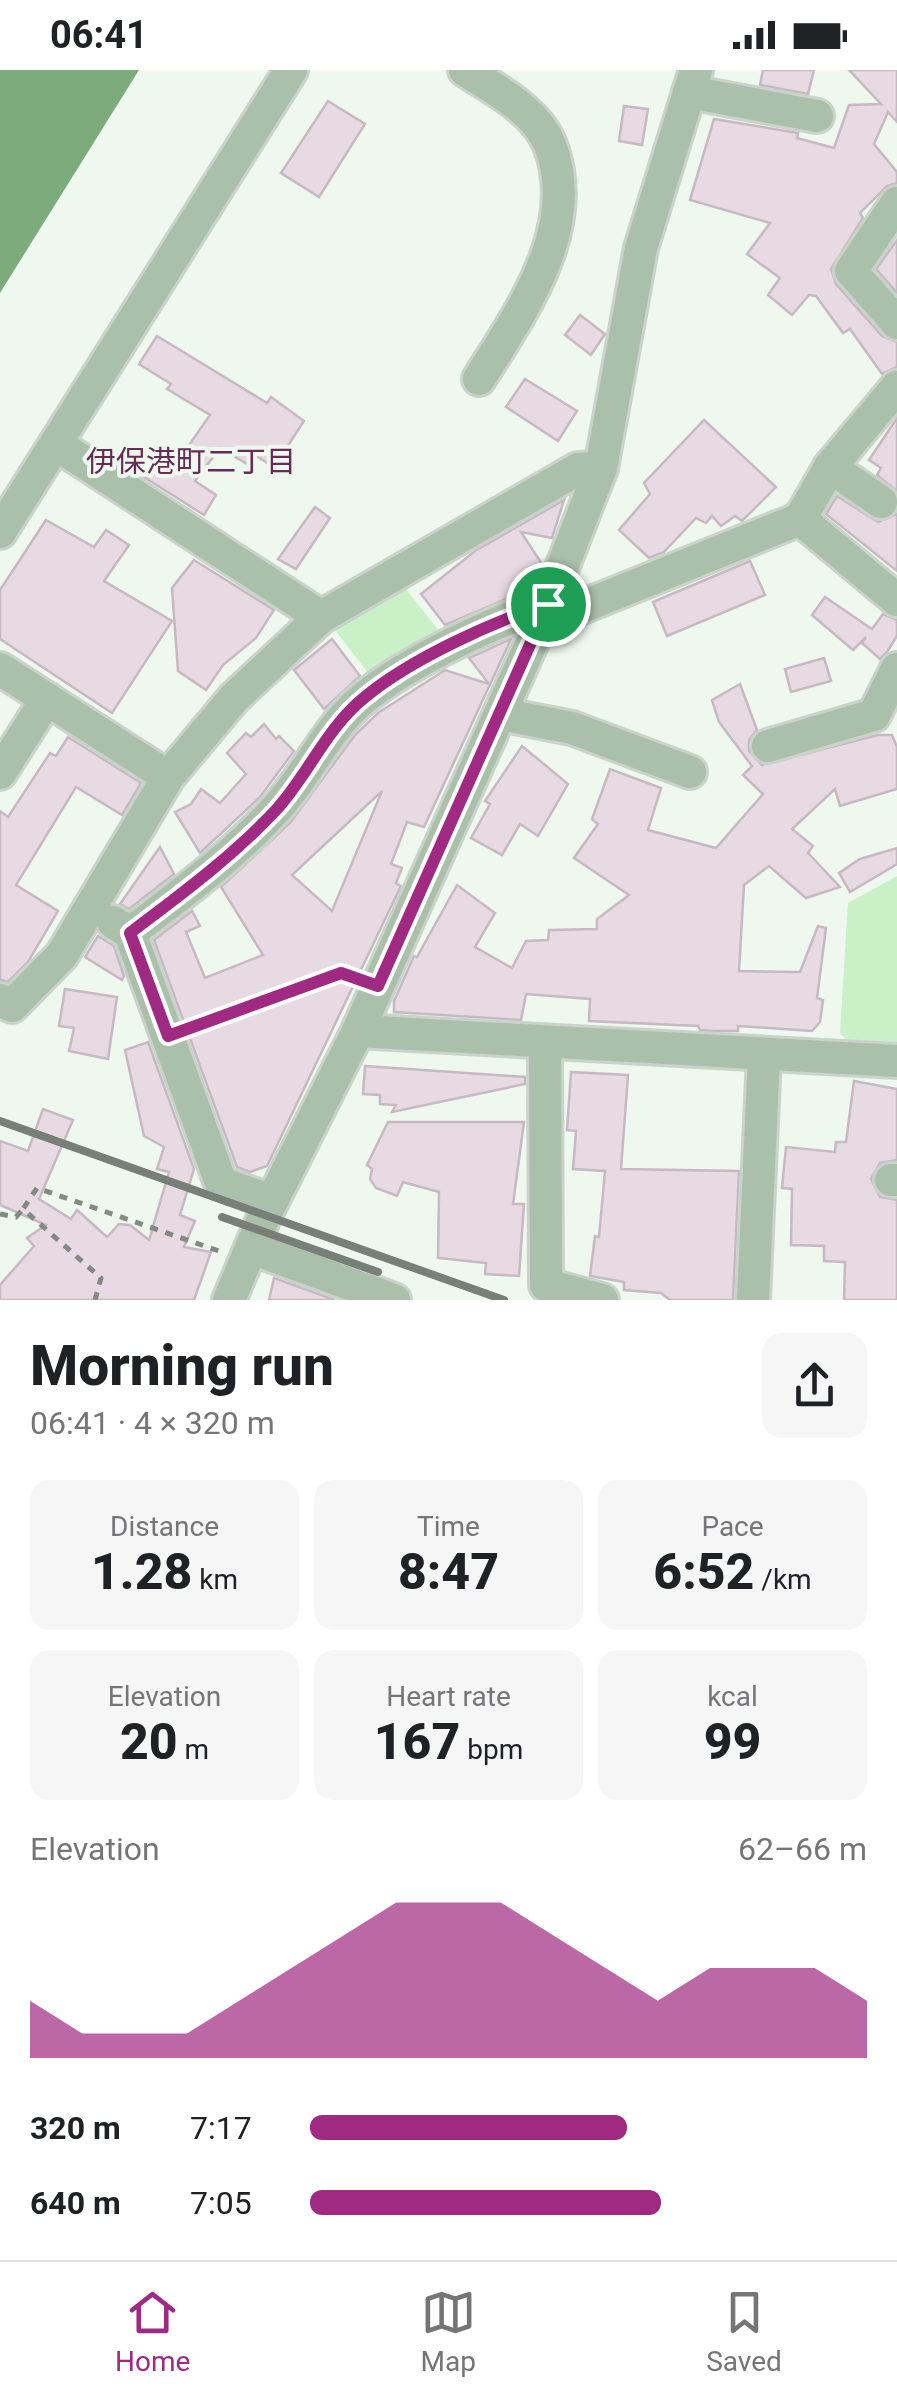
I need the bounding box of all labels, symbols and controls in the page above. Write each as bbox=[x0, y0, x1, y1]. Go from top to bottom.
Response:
text: 06:41 bbox=[50, 13, 148, 57]
district label: 伊保港町二丁目 bbox=[86, 444, 296, 479]
pin bbox=[506, 562, 591, 647]
icon: arrive bbox=[521, 577, 576, 632]
button: share bbox=[762, 1333, 867, 1438]
text: Morning run bbox=[30, 1334, 334, 1398]
text: 06:41 · 4 × 320 m bbox=[30, 1404, 275, 1442]
text: Distance bbox=[110, 1510, 219, 1543]
text: Time bbox=[417, 1510, 480, 1543]
text: Pace bbox=[701, 1510, 764, 1543]
text: 1.28 bbox=[91, 1543, 192, 1601]
text: 8:47 bbox=[398, 1543, 499, 1601]
text: 6:52 bbox=[653, 1543, 754, 1601]
text: km bbox=[192, 1563, 238, 1596]
text: /km bbox=[754, 1563, 812, 1596]
text: Elevation bbox=[108, 1680, 221, 1713]
text: Heart rate bbox=[386, 1680, 511, 1713]
text: kcal bbox=[707, 1680, 758, 1713]
text: 20 bbox=[120, 1713, 178, 1771]
text: 167 bbox=[374, 1713, 460, 1771]
text: 99 bbox=[704, 1713, 761, 1771]
text: m bbox=[178, 1733, 209, 1766]
text: bpm bbox=[460, 1733, 523, 1766]
text: Elevation bbox=[30, 1830, 160, 1868]
text: 62–66 m bbox=[738, 1830, 867, 1868]
text: 320 m bbox=[30, 2109, 121, 2147]
text: 7:17 bbox=[190, 2109, 252, 2147]
text: 640 m bbox=[30, 2184, 121, 2222]
text: 7:05 bbox=[190, 2184, 252, 2222]
tab: Home bbox=[115, 2285, 190, 2378]
tab: Map bbox=[421, 2285, 476, 2378]
tab: Saved bbox=[706, 2285, 782, 2378]

